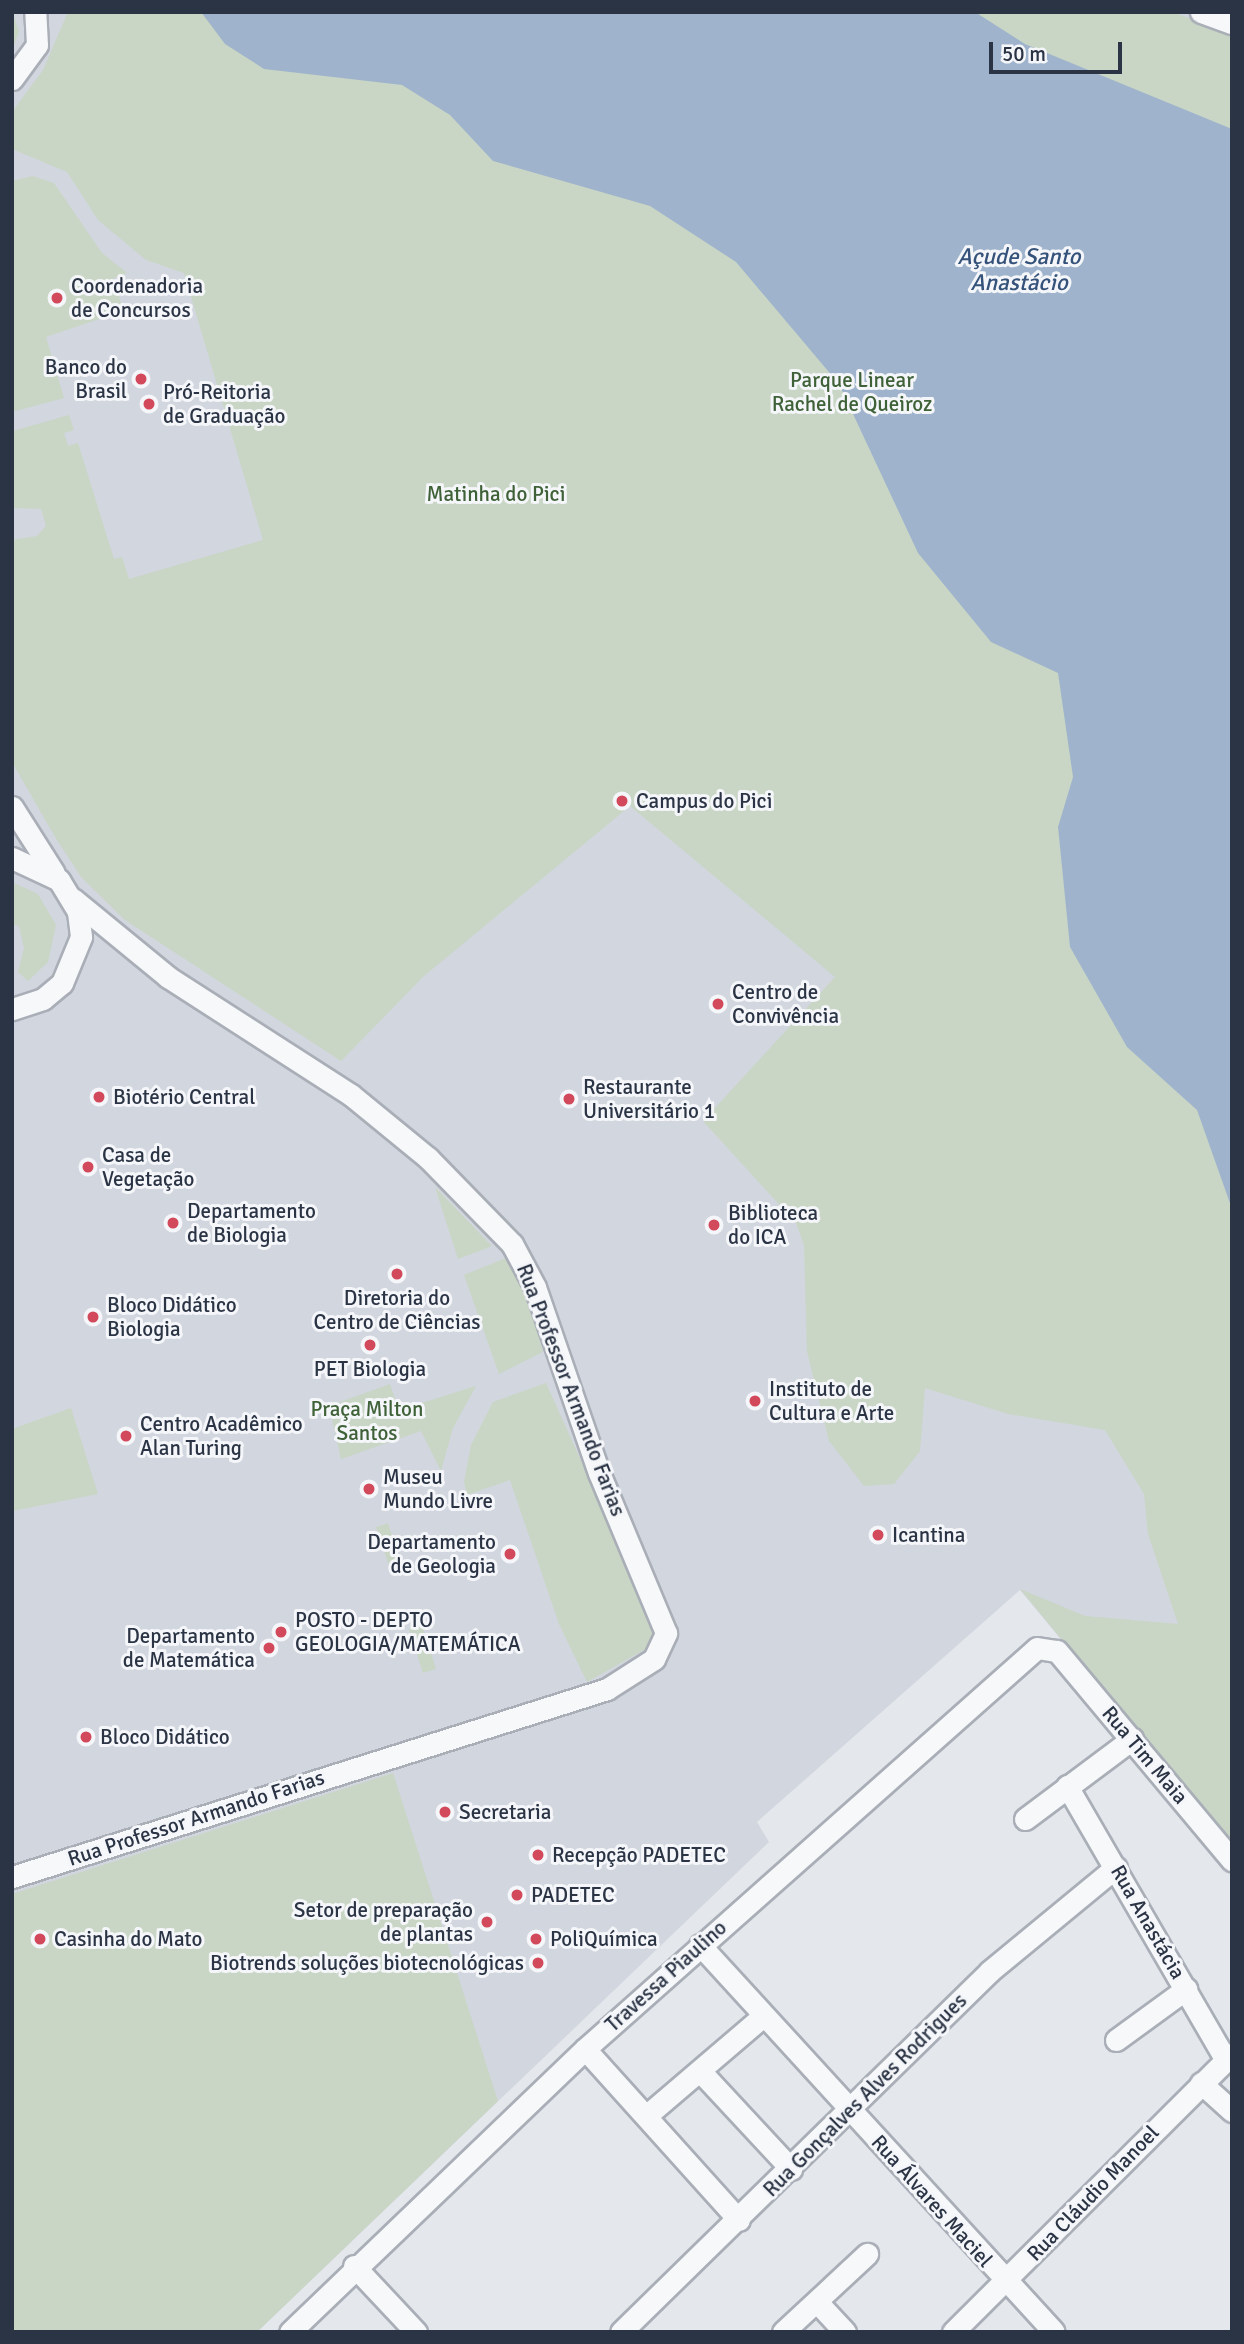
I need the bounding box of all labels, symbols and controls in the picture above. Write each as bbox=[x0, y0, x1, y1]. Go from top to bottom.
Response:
scale bar bbox=[992, 28, 1125, 72]
text: 50 m bbox=[1002, 41, 1046, 67]
water label: Açude Santo Anastácio bbox=[958, 243, 1080, 297]
place label: Coordenadoria de Concursos bbox=[71, 273, 203, 323]
marker: Coordenadoria de Concursos bbox=[49, 290, 65, 306]
place label: Banco do Brasil bbox=[45, 354, 127, 404]
park label: Parque Linear Rachel de Queiroz bbox=[772, 367, 932, 417]
marker: Banco do Brasil bbox=[133, 371, 149, 387]
place label: Pró-Reitoria de Graduação bbox=[163, 379, 285, 429]
marker: Pró-Reitoria de Graduação bbox=[141, 396, 157, 412]
park label: Matinha do Pici bbox=[427, 481, 565, 507]
place label: Campus do Pici bbox=[636, 788, 772, 814]
marker: Campus do Pici bbox=[614, 793, 630, 809]
place label: Centro de Convivência bbox=[732, 979, 839, 1029]
marker: Centro de Convivência bbox=[710, 996, 726, 1012]
place label: Restaurante Universitário 1 bbox=[583, 1074, 715, 1124]
place label: Biotério Central bbox=[113, 1084, 255, 1110]
marker: Biotério Central bbox=[91, 1089, 107, 1105]
marker: Restaurante Universitário 1 bbox=[561, 1091, 577, 1107]
place label: Casa de Vegetação bbox=[102, 1142, 194, 1192]
marker: Casa de Vegetação bbox=[80, 1159, 96, 1175]
place label: Departamento de Biologia bbox=[187, 1198, 316, 1248]
place label: Biblioteca do ICA bbox=[728, 1200, 818, 1250]
marker: Departamento de Biologia bbox=[165, 1215, 181, 1231]
marker: Biblioteca do ICA bbox=[706, 1217, 722, 1233]
street label: Rua Professor Armando Farias bbox=[511, 1260, 631, 1520]
marker: Diretoria do Centro de Ciências bbox=[389, 1266, 405, 1282]
place label: Diretoria do Centro de Ciências bbox=[314, 1285, 480, 1335]
place label: Bloco Didático Biologia bbox=[107, 1292, 237, 1342]
marker: Bloco Didático Biologia bbox=[85, 1309, 101, 1325]
marker: PET Biologia bbox=[362, 1337, 378, 1353]
place label: PET Biologia bbox=[314, 1356, 426, 1382]
place label: Instituto de Cultura e Arte bbox=[769, 1376, 894, 1426]
marker: Instituto de Cultura e Arte bbox=[747, 1393, 763, 1409]
park label: Praça Milton Santos bbox=[311, 1396, 423, 1446]
place label: Centro Acadêmico Alan Turing bbox=[140, 1411, 303, 1461]
marker: Centro Acadêmico Alan Turing bbox=[118, 1428, 134, 1444]
place label: Museu Mundo Livre bbox=[383, 1464, 493, 1514]
marker: Museu Mundo Livre bbox=[361, 1481, 377, 1497]
place label: Icantina bbox=[892, 1522, 965, 1548]
marker: Icantina bbox=[870, 1527, 886, 1543]
place label: Departamento de Geologia bbox=[367, 1529, 496, 1579]
marker: Departamento de Geologia bbox=[502, 1546, 518, 1562]
place label: POSTO - DEPTO GEOLOGIA/MATEMÁTICA bbox=[295, 1607, 521, 1657]
place label: Departamento de Matemática bbox=[123, 1623, 255, 1673]
marker: POSTO - DEPTO GEOLOGIA/MATEMÁTICA bbox=[273, 1624, 289, 1640]
marker: Departamento de Matemática bbox=[261, 1640, 277, 1656]
street label: Rua Tim Maia bbox=[1097, 1701, 1193, 1809]
place label: Bloco Didático bbox=[100, 1724, 230, 1750]
marker: Bloco Didático bbox=[78, 1729, 94, 1745]
street label: Rua Professor Armando Farias bbox=[65, 1765, 327, 1871]
place label: Secretaria bbox=[459, 1799, 551, 1825]
marker: Secretaria bbox=[437, 1804, 453, 1820]
place label: Recepção PADETEC bbox=[552, 1842, 726, 1868]
marker: Recepção PADETEC bbox=[530, 1847, 546, 1863]
street label: Rua Anastácia bbox=[1105, 1861, 1191, 1983]
place label: PADETEC bbox=[531, 1882, 615, 1908]
marker: PADETEC bbox=[509, 1887, 525, 1903]
place label: Setor de preparação de plantas bbox=[294, 1897, 473, 1947]
marker: Setor de preparação de plantas bbox=[479, 1914, 495, 1930]
street label: Travessa Piaulino bbox=[600, 1915, 732, 2037]
place label: Casinha do Mato bbox=[54, 1926, 202, 1952]
place label: PoliQuímica bbox=[550, 1926, 658, 1952]
marker: Casinha do Mato bbox=[32, 1931, 48, 1947]
marker: PoliQuímica bbox=[528, 1931, 544, 1947]
place label: Biotrends soluções biotecnológicas bbox=[210, 1950, 524, 1976]
marker: Biotrends soluções biotecnológicas bbox=[530, 1955, 546, 1971]
street label: Rua Gonçalves Alves Rodrigues bbox=[758, 1988, 972, 2202]
street label: Rua Cláudio Manoel bbox=[1022, 2120, 1164, 2266]
street label: Rua Álvares Maciel bbox=[866, 2130, 998, 2272]

